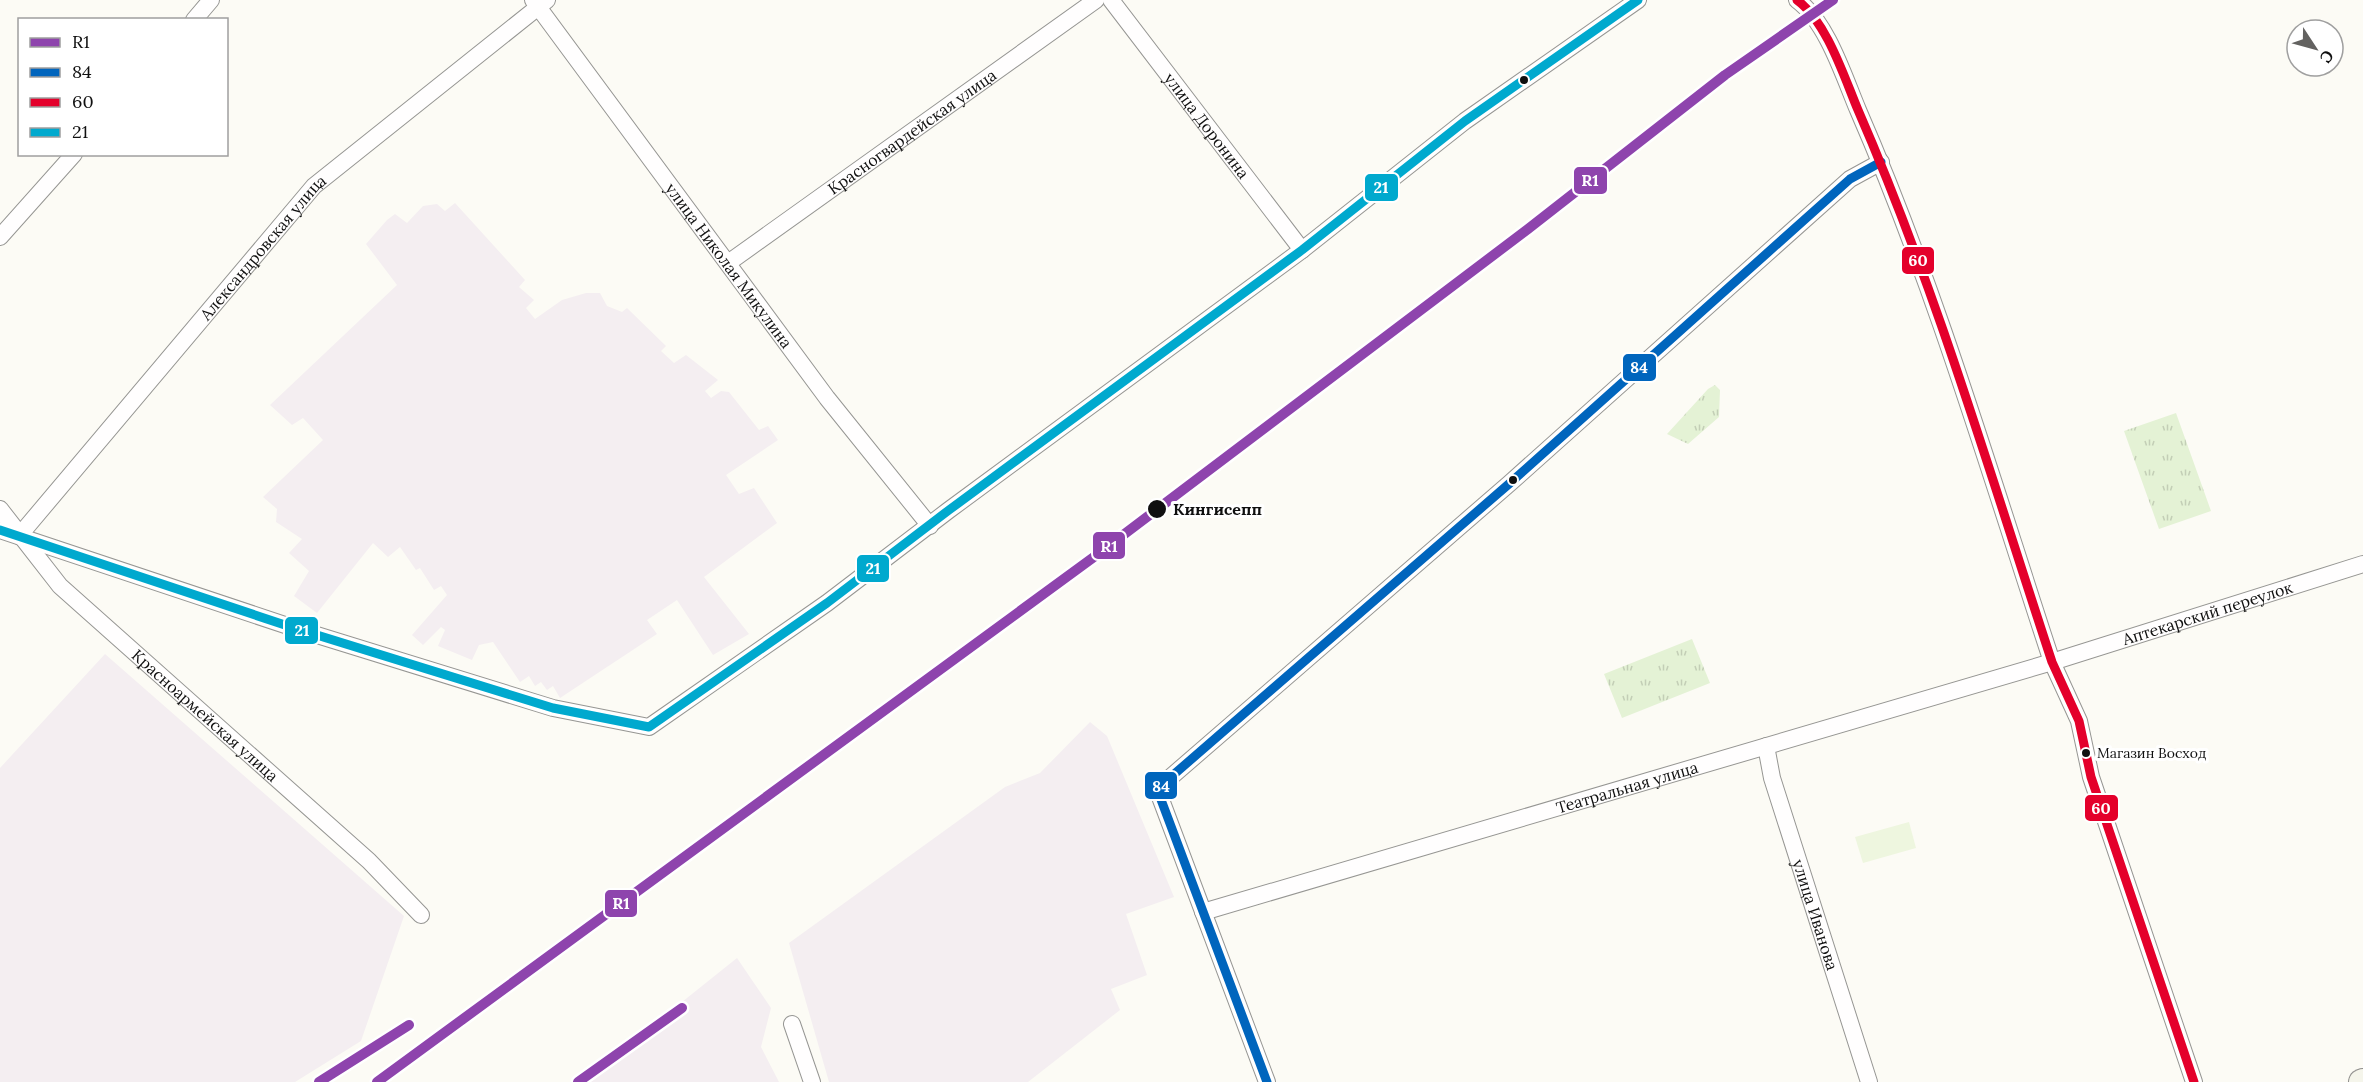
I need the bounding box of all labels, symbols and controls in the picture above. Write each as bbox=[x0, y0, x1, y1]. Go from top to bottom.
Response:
legend bbox=[18, 18, 228, 156]
north arrow bbox=[2285, 18, 2345, 78]
text: R1 bbox=[72, 30, 90, 53]
text: С bbox=[2316, 46, 2338, 67]
text: 84 bbox=[72, 60, 92, 83]
street label: Красногвардейская улица bbox=[824, 65, 1000, 199]
street label: улица Доронина bbox=[1160, 69, 1254, 182]
unlabelled marker bbox=[1518, 74, 1530, 86]
text: 60 bbox=[72, 90, 94, 113]
text: 21 bbox=[72, 120, 88, 143]
line badge: R1 bbox=[1573, 166, 1608, 195]
street label: Александровская улица bbox=[195, 170, 330, 325]
text: R1 bbox=[1581, 170, 1599, 190]
line badge: 21 bbox=[1364, 173, 1399, 202]
text: 21 bbox=[1373, 177, 1389, 197]
street label: улица Николая Микулина bbox=[661, 179, 797, 352]
line badge: 60 bbox=[1901, 246, 1935, 275]
text: 60 bbox=[1908, 250, 1928, 270]
line badge: 84 bbox=[1622, 353, 1657, 382]
text: 84 bbox=[1630, 357, 1648, 377]
unlabelled marker bbox=[1507, 474, 1519, 486]
marker: Кингисепп bbox=[1146, 498, 1168, 520]
place label: Кингисепп bbox=[1173, 499, 1262, 519]
line badge: R1 bbox=[1092, 531, 1126, 560]
text: R1 bbox=[1100, 536, 1118, 556]
line badge: 21 bbox=[856, 554, 890, 583]
text: 21 bbox=[865, 558, 881, 578]
street label: Аптекарский переулок bbox=[2119, 577, 2295, 649]
line badge: 21 bbox=[284, 616, 319, 645]
text: 21 bbox=[294, 620, 310, 640]
street label: Красноармейская улица bbox=[128, 645, 283, 786]
place label: Магазин Восход bbox=[2097, 744, 2206, 762]
marker: Магазин Восход bbox=[2080, 747, 2092, 759]
street label: Театральная улица bbox=[1554, 757, 1700, 817]
line badge: 84 bbox=[1144, 771, 1178, 800]
text: 84 bbox=[1152, 776, 1170, 796]
line badge: 60 bbox=[2084, 794, 2119, 822]
text: 60 bbox=[2091, 798, 2111, 818]
street label: улица Иванова bbox=[1789, 857, 1843, 973]
line badge: R1 bbox=[604, 889, 638, 918]
text: R1 bbox=[612, 893, 630, 913]

